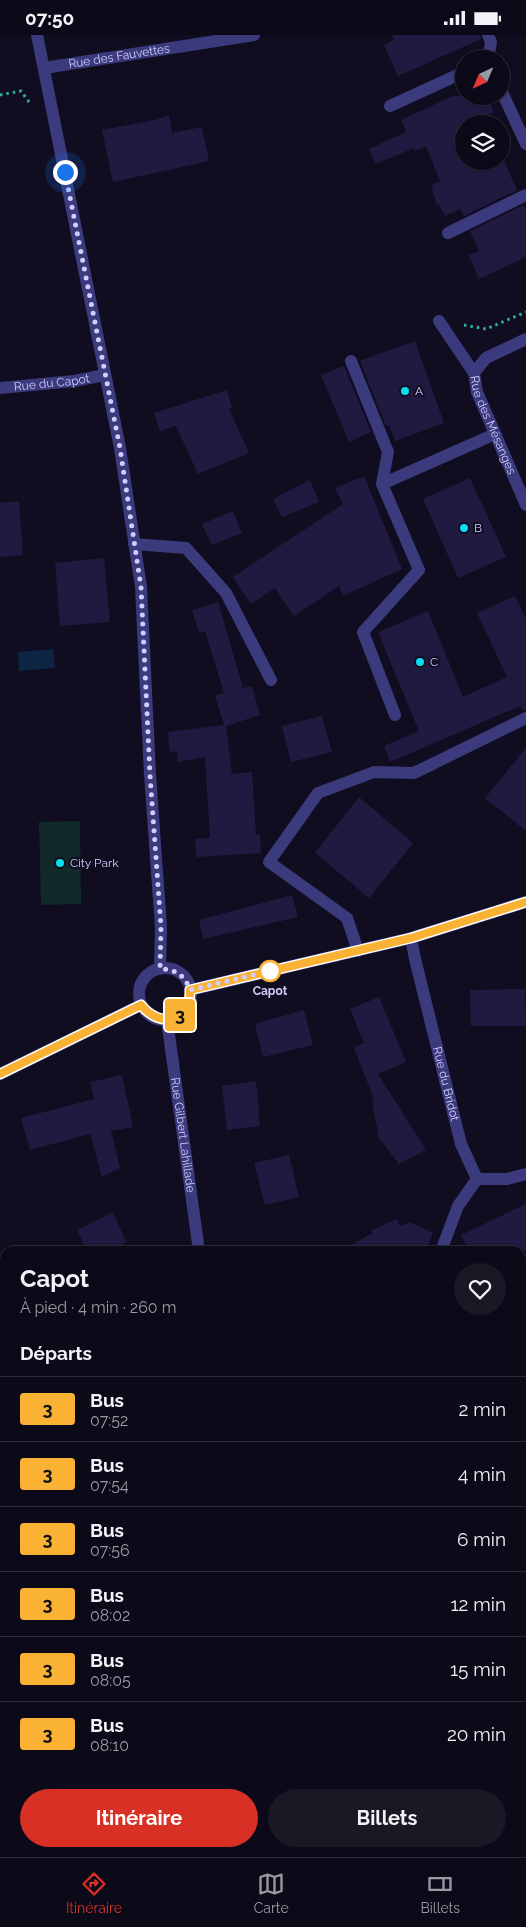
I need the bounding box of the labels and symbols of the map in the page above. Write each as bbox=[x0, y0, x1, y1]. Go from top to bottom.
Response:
street label: Rue des Fauvettes bbox=[67, 41, 171, 71]
north arrow bbox=[455, 50, 510, 105]
your location bbox=[53, 160, 78, 185]
street label: Rue du Capot bbox=[13, 371, 91, 394]
street label: Rue des Mésanges bbox=[468, 375, 519, 477]
place label: A bbox=[415, 384, 423, 398]
marker: A bbox=[399, 385, 411, 397]
place label: B bbox=[474, 521, 482, 535]
marker: B bbox=[458, 522, 470, 534]
place label: C bbox=[430, 655, 438, 669]
marker: C bbox=[414, 656, 426, 668]
place label: City Park bbox=[70, 856, 119, 870]
marker: City Park bbox=[54, 857, 66, 869]
marker: Capot bbox=[259, 960, 281, 982]
place label: Capot bbox=[253, 984, 288, 998]
line badge: 3 bbox=[164, 999, 196, 1031]
street label: Rue du Bridot bbox=[430, 1045, 462, 1122]
street label: Rue Gilbert Lahillade bbox=[168, 1076, 198, 1193]

